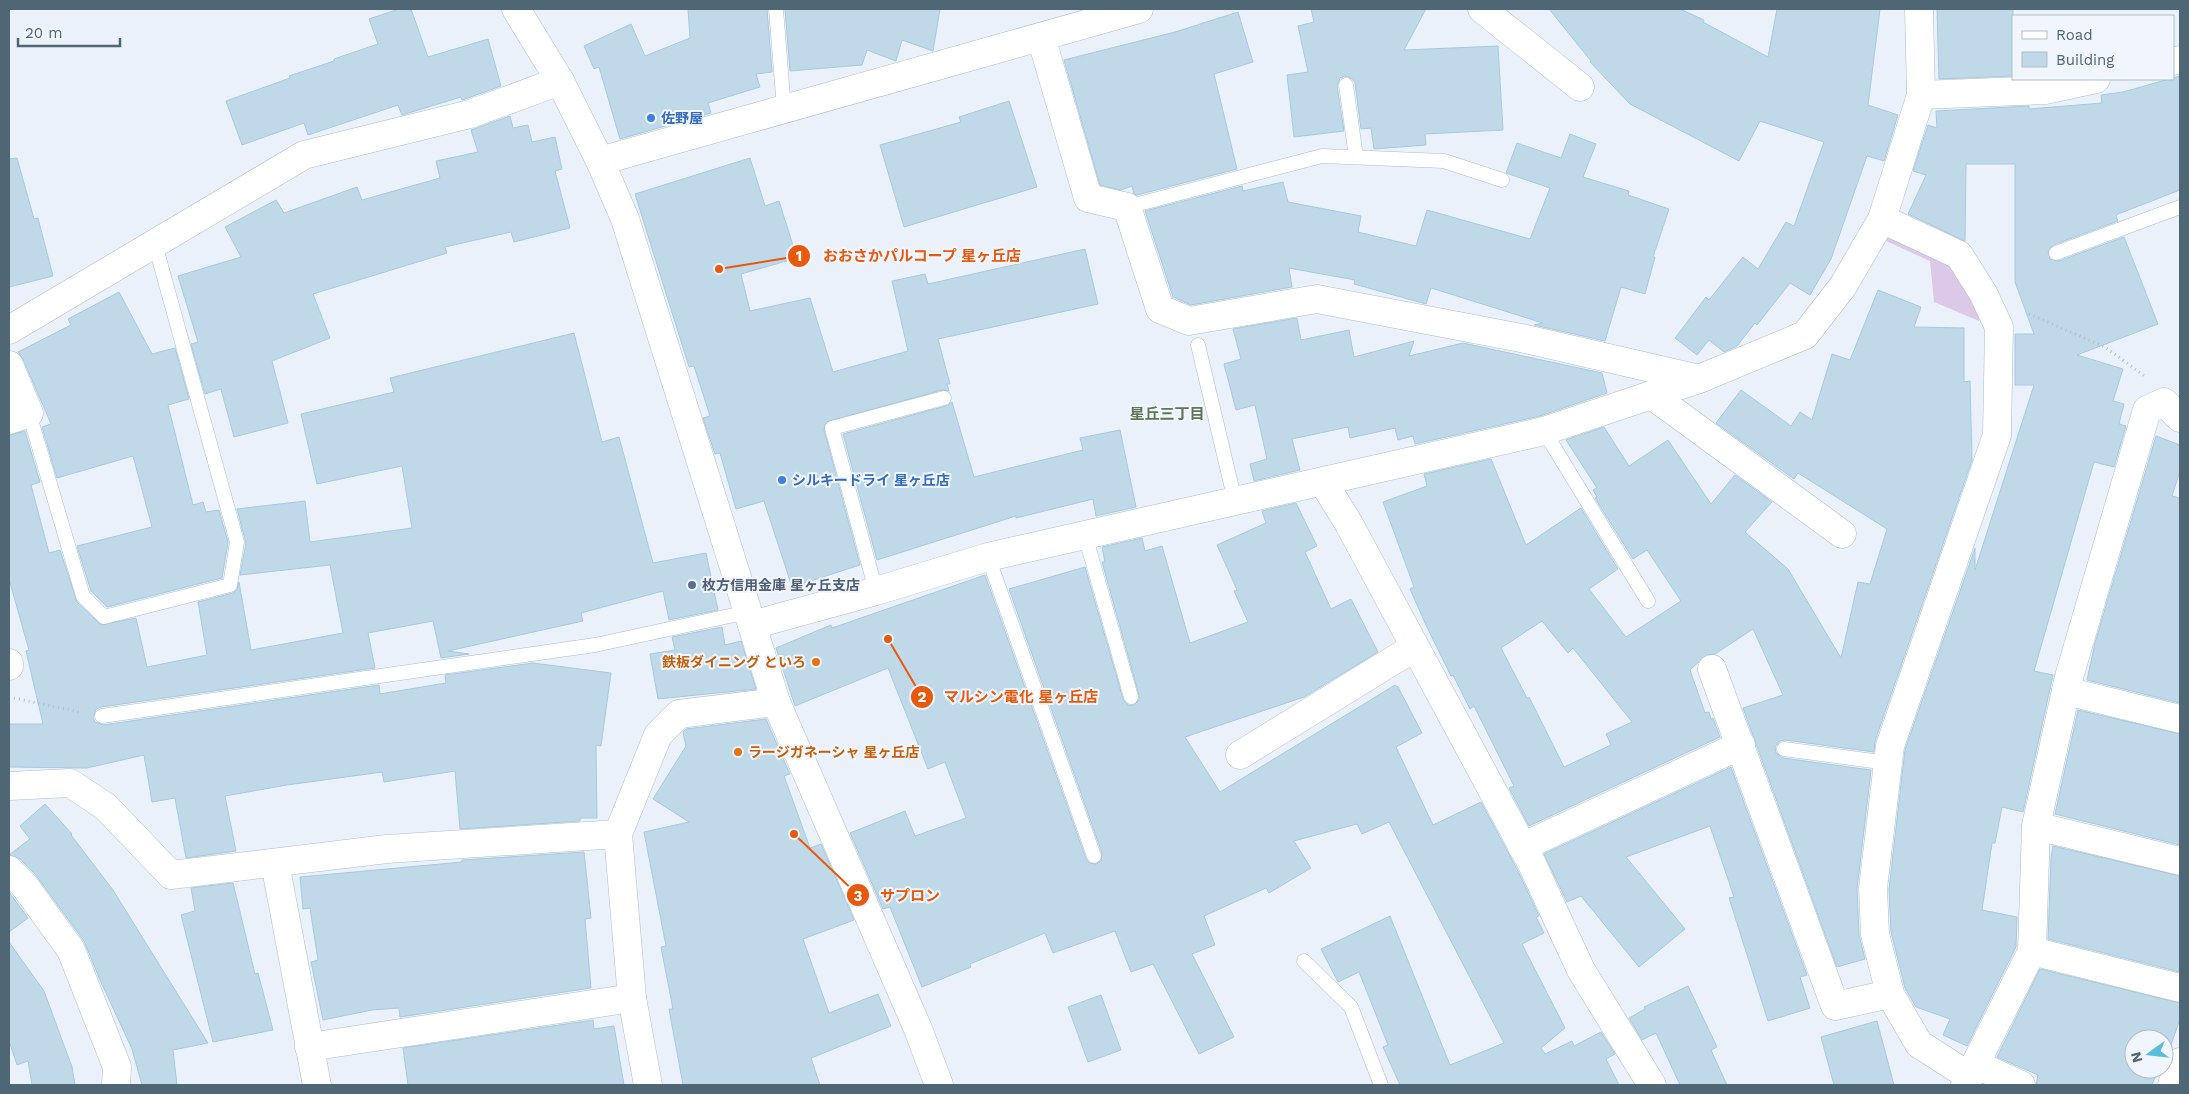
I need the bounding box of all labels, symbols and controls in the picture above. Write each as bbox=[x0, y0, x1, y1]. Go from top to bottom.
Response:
scale bar bbox=[18, 15, 120, 47]
legend bbox=[2012, 15, 2174, 80]
text: 20 m bbox=[25, 24, 63, 42]
text: Road bbox=[2056, 26, 2093, 44]
text: Building bbox=[2056, 51, 2114, 69]
place label: 佐野屋 bbox=[661, 110, 703, 126]
marker: 佐野屋 bbox=[645, 112, 657, 124]
callout: おおさかパルコープ 星ヶ丘店 bbox=[787, 241, 1031, 271]
text: 1 bbox=[796, 247, 802, 265]
text: おおさかパルコープ 星ヶ丘店 bbox=[823, 247, 1021, 265]
district label: 星丘三丁目 bbox=[1129, 405, 1205, 423]
place label: シルキードライ 星ヶ丘店 bbox=[792, 472, 950, 488]
marker: シルキードライ 星ヶ丘店 bbox=[776, 474, 788, 486]
place label: 枚方信用金庫 星ヶ丘支店 bbox=[702, 577, 860, 593]
marker: 枚方信用金庫 星ヶ丘支店 bbox=[686, 579, 698, 591]
place label: 鉄板ダイニング といろ bbox=[662, 654, 806, 670]
marker: 鉄板ダイニング といろ bbox=[810, 656, 822, 668]
callout: マルシン電化 星ヶ丘店 bbox=[909, 682, 1108, 712]
text: 2 bbox=[918, 688, 927, 706]
text: マルシン電化 星ヶ丘店 bbox=[944, 688, 1098, 706]
place label: ラージガネーシャ 星ヶ丘店 bbox=[748, 744, 919, 760]
marker: ラージガネーシャ 星ヶ丘店 bbox=[732, 746, 744, 758]
callout: サプロン bbox=[845, 880, 950, 910]
text: 3 bbox=[854, 887, 863, 905]
text: サプロン bbox=[880, 887, 940, 905]
north arrow bbox=[2124, 1029, 2174, 1079]
text: N bbox=[2127, 1050, 2146, 1064]

